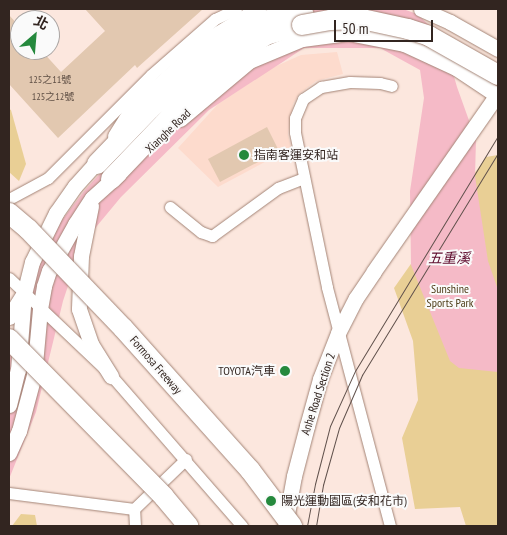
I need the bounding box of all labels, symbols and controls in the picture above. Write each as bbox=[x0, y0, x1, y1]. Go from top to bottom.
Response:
north arrow bbox=[10, 10, 60, 60]
scale bar bbox=[337, 10, 436, 42]
text: 北 bbox=[31, 11, 52, 34]
text: 50 m bbox=[342, 19, 368, 38]
house number: 125之11號 bbox=[29, 74, 71, 86]
house number: 125之12號 bbox=[32, 91, 74, 103]
street label: Xianghe Road bbox=[142, 106, 194, 156]
place label: 指南客運安和站 bbox=[254, 148, 338, 162]
marker: 指南客運安和站 bbox=[238, 149, 250, 161]
water label: 五重溪 bbox=[428, 250, 470, 266]
park label: Sunshine Sports Park bbox=[427, 282, 473, 310]
street label: Formosa Freeway bbox=[127, 333, 185, 397]
street label: Anhe Road Section 2 bbox=[298, 351, 338, 437]
place label: TOYOTA汽車 bbox=[218, 364, 275, 378]
marker: TOYOTA汽車 bbox=[279, 365, 291, 377]
place label: 陽光運動園區(安和花市) bbox=[281, 494, 407, 508]
marker: 陽光運動園區(安和花市) bbox=[265, 495, 277, 507]

